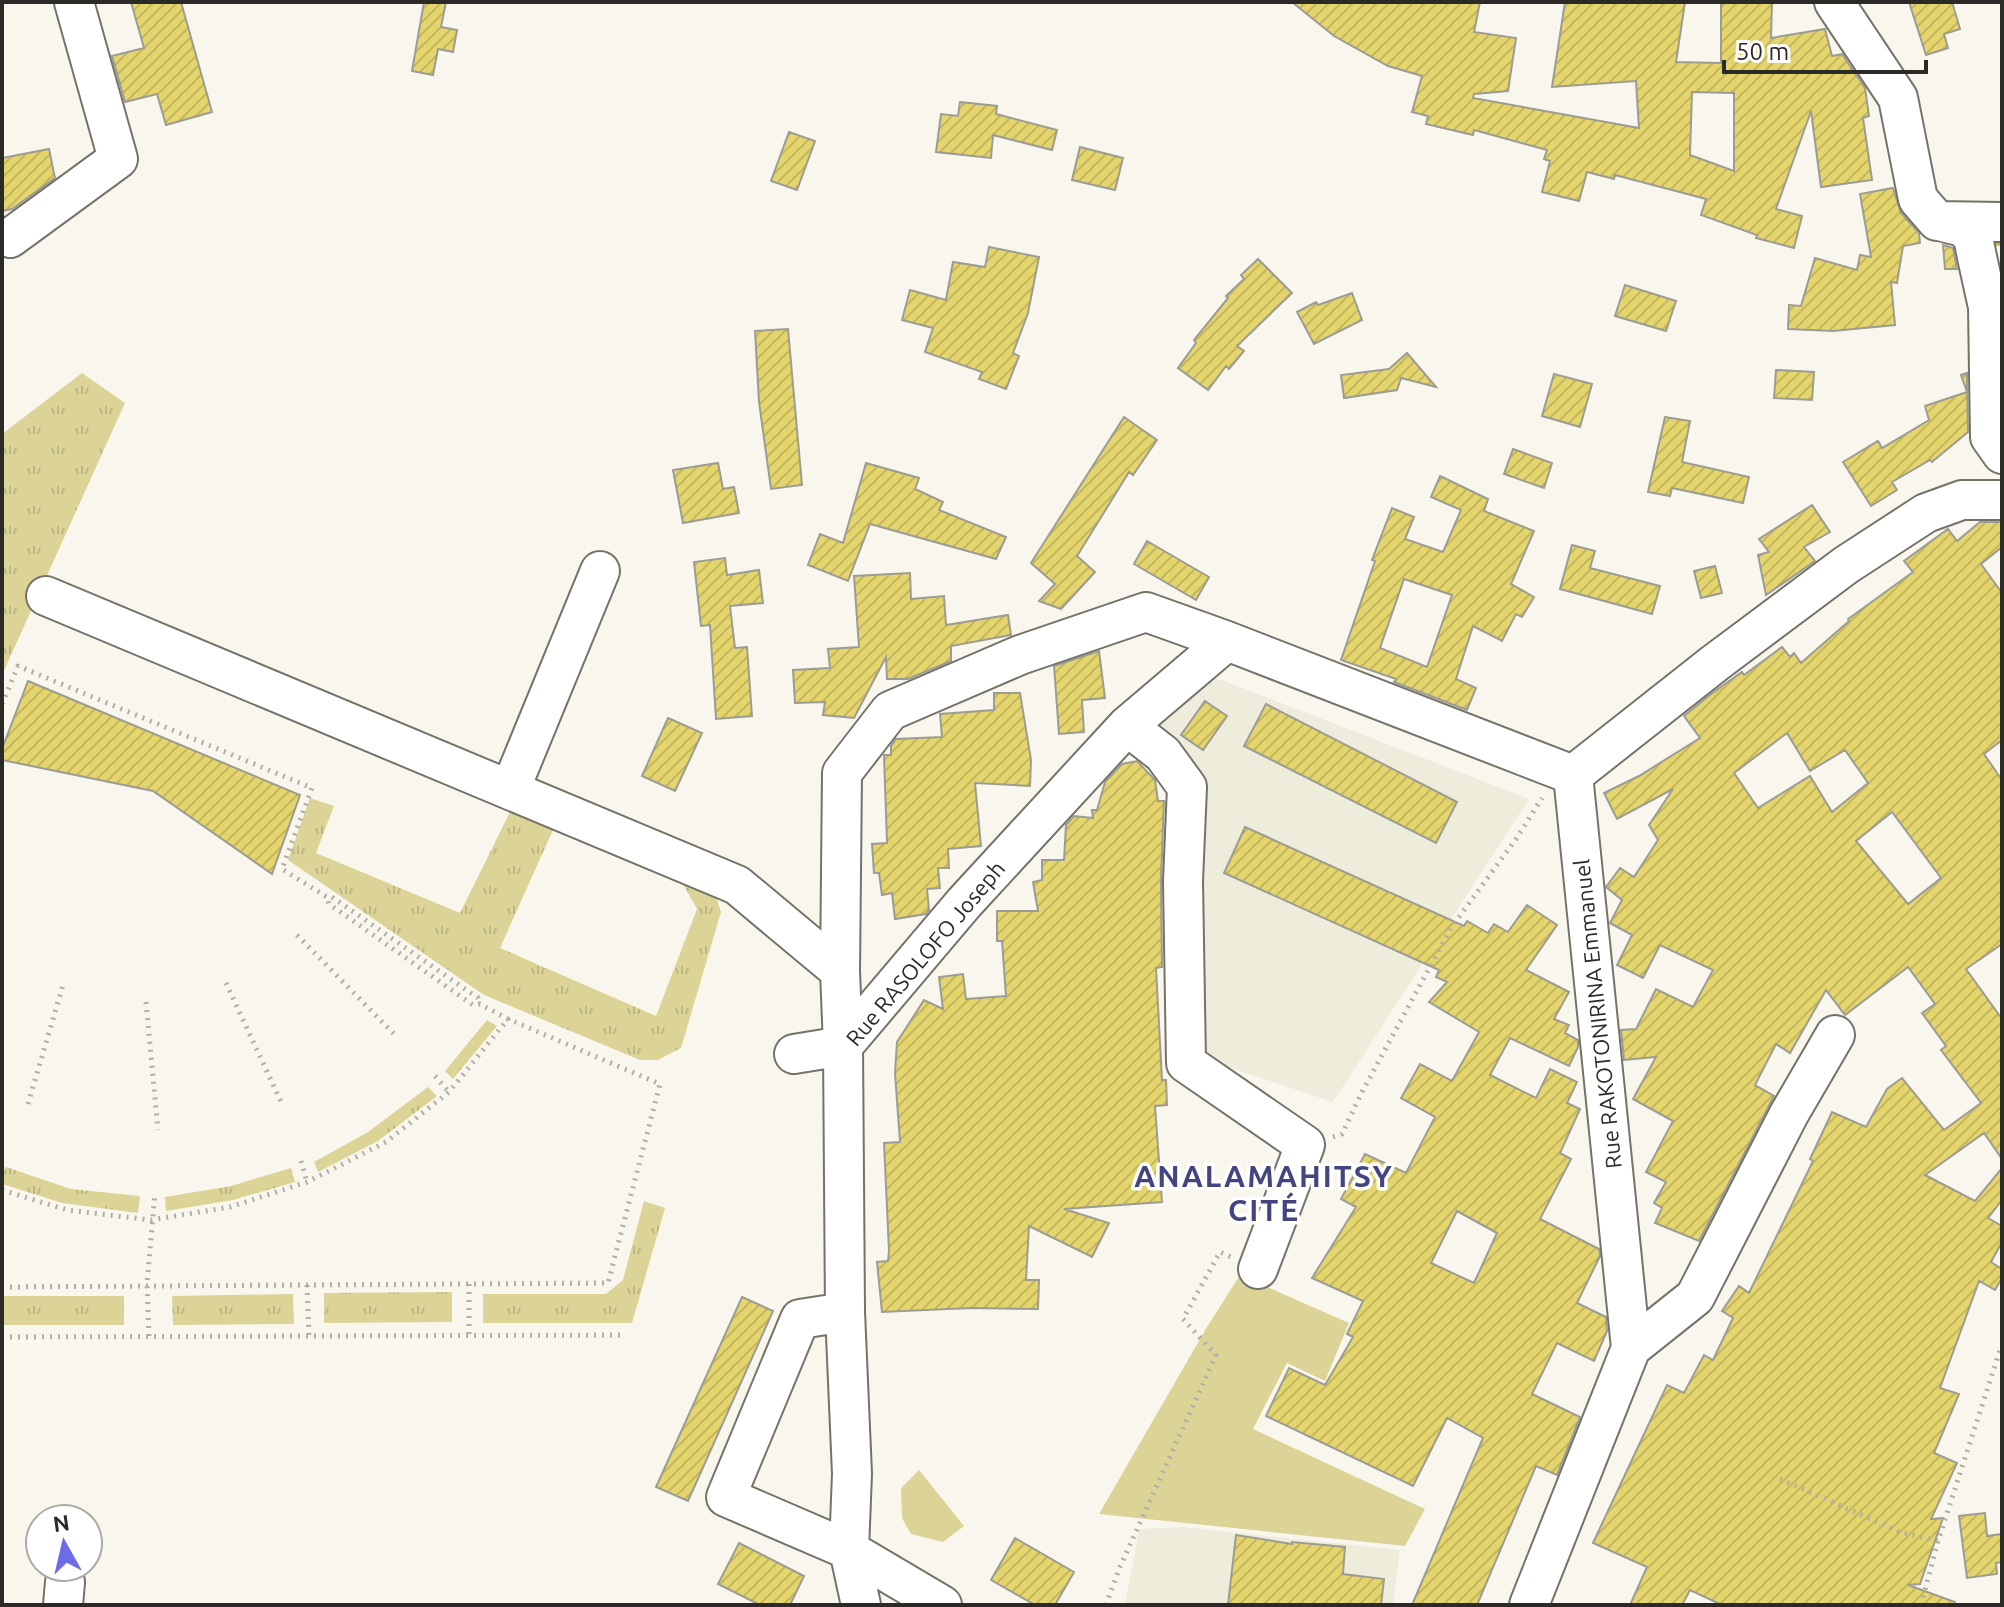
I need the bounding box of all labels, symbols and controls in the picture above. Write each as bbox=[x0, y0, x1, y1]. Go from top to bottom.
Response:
scale bar bbox=[1724, 24, 1926, 74]
text: 50 m bbox=[1736, 38, 1789, 65]
street label: Rue RASOLOFO Joseph bbox=[841, 856, 1009, 1050]
street label: Rue RAKOTONIRINA Emmanuel bbox=[1568, 858, 1626, 1170]
district label: ANALAMAHITSY CITÉ bbox=[1134, 1159, 1394, 1227]
north arrow bbox=[24, 1503, 104, 1583]
text: N bbox=[51, 1509, 71, 1536]

